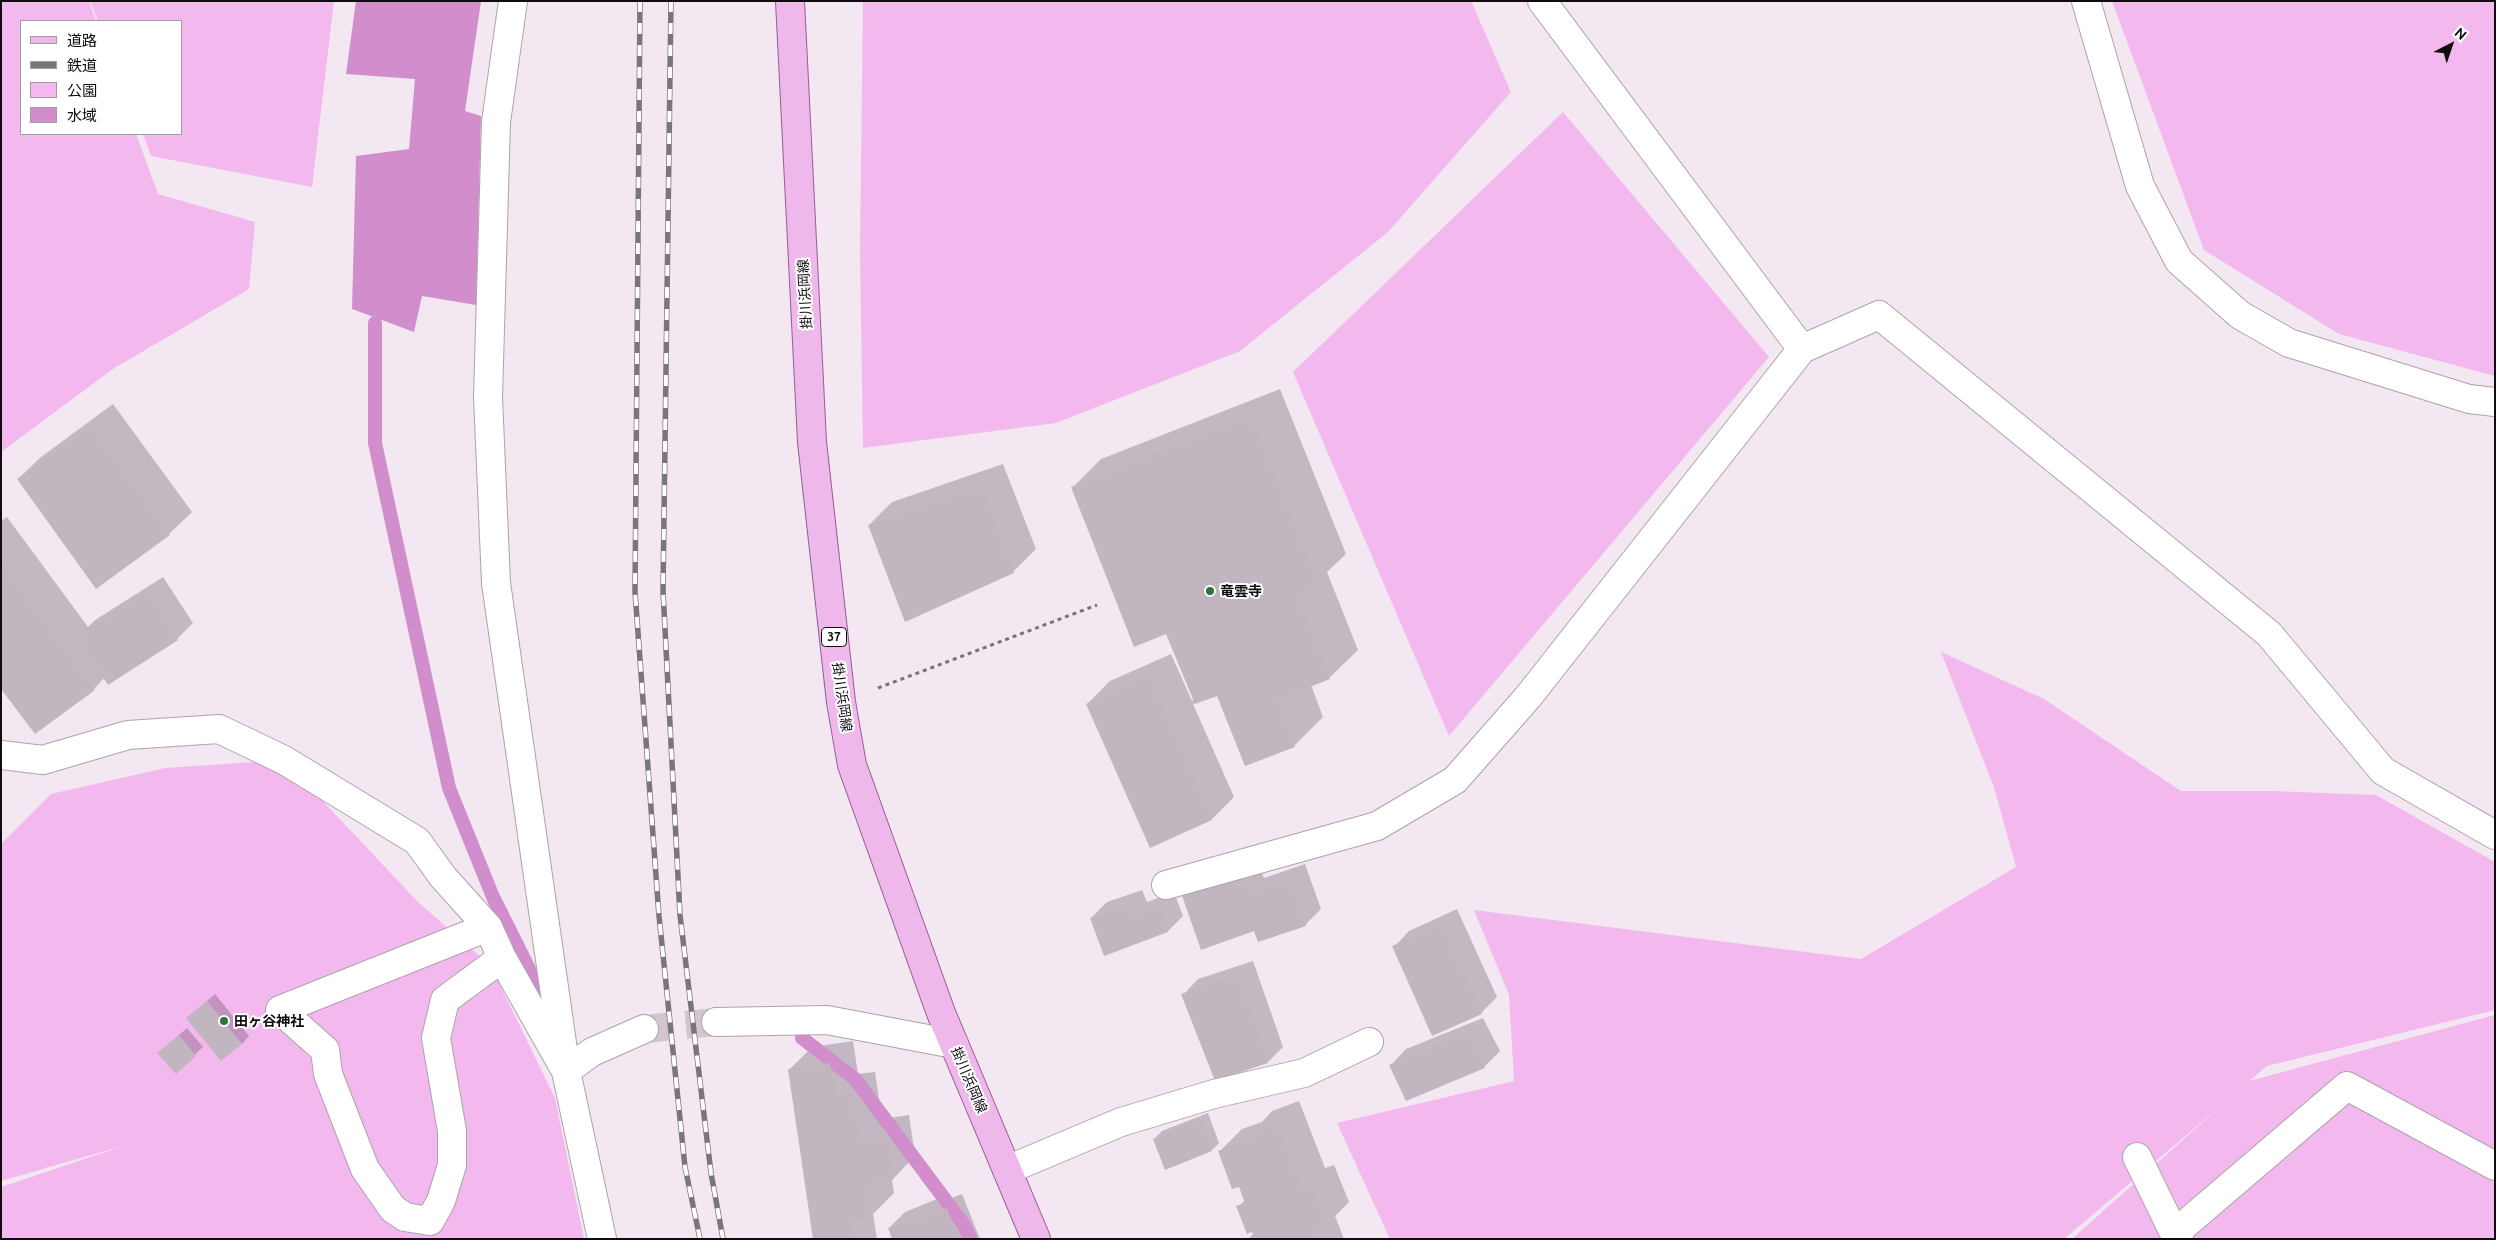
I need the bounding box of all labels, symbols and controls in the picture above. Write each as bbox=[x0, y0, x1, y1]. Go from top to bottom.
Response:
legend bbox=[20, 20, 182, 135]
north arrow bbox=[2426, 20, 2476, 70]
text: N bbox=[2452, 24, 2470, 43]
text: 道路 bbox=[67, 32, 97, 49]
text: 鉄道 bbox=[67, 57, 97, 74]
text: 公園 bbox=[67, 82, 97, 99]
text: 水域 bbox=[67, 107, 97, 124]
street label: 掛川浜岡線 bbox=[795, 259, 815, 329]
place label: 竜雲寺 bbox=[1220, 583, 1262, 599]
marker: 竜雲寺 bbox=[1204, 585, 1216, 597]
road number: 37 bbox=[822, 628, 846, 646]
street label: 掛川浜岡線 bbox=[829, 661, 855, 733]
place label: 田ヶ谷神社 bbox=[234, 1013, 304, 1029]
marker: 田ヶ谷神社 bbox=[218, 1015, 230, 1027]
street label: 掛川浜岡線 bbox=[948, 1045, 990, 1115]

